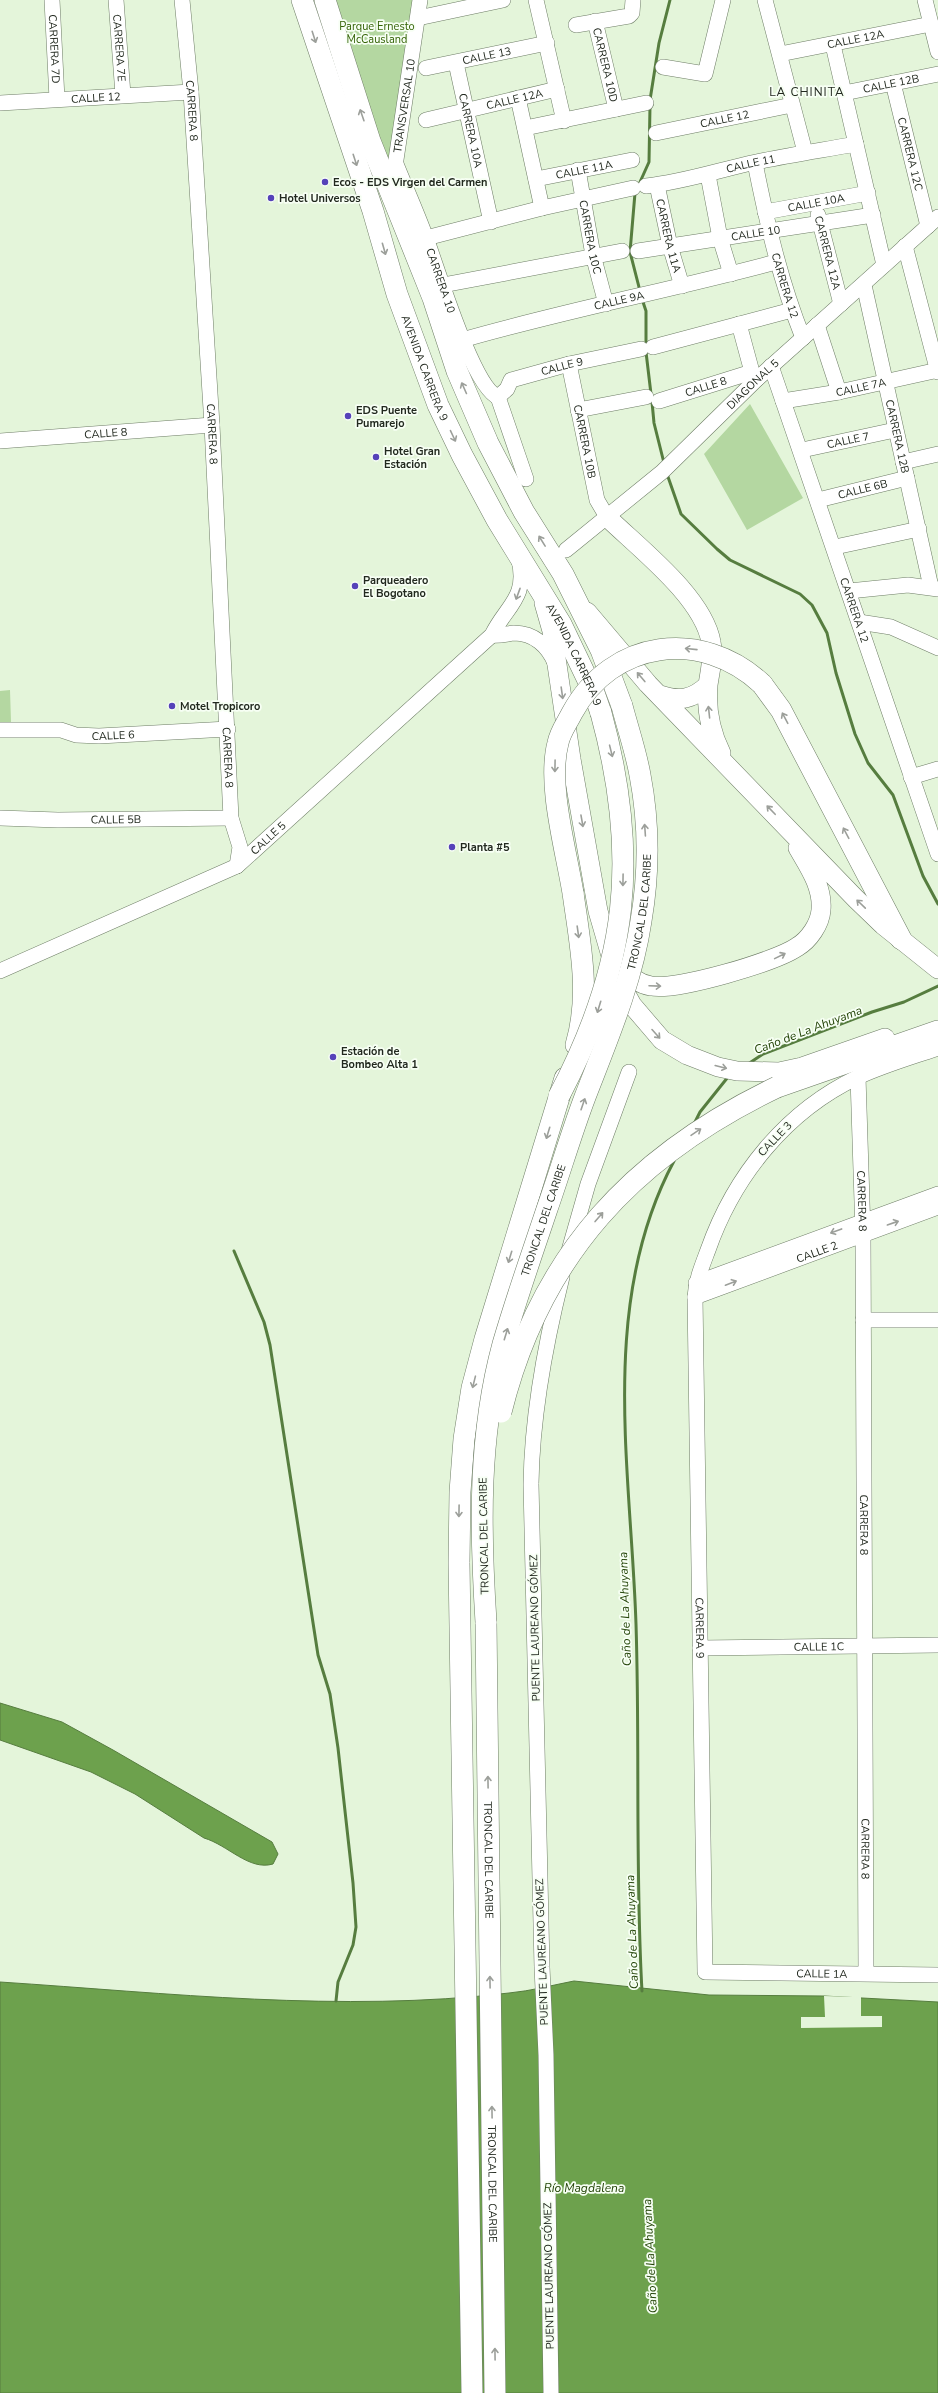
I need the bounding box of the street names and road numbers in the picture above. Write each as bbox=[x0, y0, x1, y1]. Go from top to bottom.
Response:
street label: CARRERA 7D bbox=[45, 14, 64, 84]
street label: CARRERA 7E bbox=[110, 14, 129, 82]
street label: CARRERA 10D bbox=[589, 26, 622, 103]
street label: CALLE 12A bbox=[826, 26, 885, 52]
street label: CALLE 13 bbox=[461, 43, 513, 68]
street label: TRANSVERSAL 10 bbox=[390, 57, 419, 154]
street label: CALLE 12B bbox=[862, 70, 921, 97]
street label: CARRERA 8 bbox=[182, 79, 202, 142]
street label: CALLE 12A bbox=[485, 85, 544, 113]
street label: CALLE 12 bbox=[71, 89, 121, 106]
street label: CARRERA 10A bbox=[455, 92, 486, 169]
street label: CALLE 12 bbox=[699, 107, 750, 131]
street label: CARRERA 12C bbox=[894, 116, 927, 192]
street label: CALLE 11 bbox=[724, 151, 776, 176]
street label: CALLE 11A bbox=[554, 157, 614, 182]
street label: CALLE 10A bbox=[786, 190, 846, 215]
street label: CARRERA 11A bbox=[653, 197, 685, 274]
street label: CARRERA 10C bbox=[576, 199, 605, 276]
street label: CARRERA 12A bbox=[811, 214, 844, 291]
street label: CALLE 10 bbox=[730, 222, 782, 244]
street label: CARRERA 10 bbox=[423, 246, 459, 315]
street label: CARRERA 12 bbox=[768, 251, 802, 320]
street label: CALLE 9A bbox=[592, 287, 646, 313]
street label: AVENIDA CARRERA 9 bbox=[398, 313, 452, 423]
street label: CALLE 9 bbox=[539, 354, 584, 379]
street label: DIAGONAL 5 bbox=[723, 355, 782, 412]
street label: CALLE 8 bbox=[683, 373, 729, 400]
street label: CALLE 7A bbox=[834, 374, 887, 400]
street label: CARRERA 12B bbox=[882, 398, 913, 475]
street label: CARRERA 8 bbox=[203, 403, 221, 465]
street label: CARRERA 10B bbox=[570, 403, 600, 480]
street label: CALLE 8 bbox=[84, 424, 128, 442]
street label: CALLE 7 bbox=[825, 428, 871, 452]
street label: CALLE 6B bbox=[836, 476, 889, 502]
street label: CARRERA 12 bbox=[836, 576, 873, 645]
street label: AVENIDA CARRERA 9 bbox=[543, 601, 605, 708]
street label: CALLE 6 bbox=[91, 727, 135, 743]
street label: CARRERA 8 bbox=[219, 727, 237, 789]
street label: CALLE 5B bbox=[91, 812, 141, 827]
street label: CALLE 5 bbox=[247, 818, 289, 858]
street label: TRONCAL DEL CARIBE bbox=[623, 854, 654, 972]
street label: CALLE 3 bbox=[755, 1118, 795, 1160]
street label: TRONCAL DEL CARIBE bbox=[517, 1162, 569, 1278]
street label: CARRERA 8 bbox=[853, 1170, 870, 1232]
street label: CALLE 2 bbox=[794, 1237, 840, 1266]
street label: TRONCAL DEL CARIBE bbox=[475, 1477, 493, 1595]
street label: CARRERA 8 bbox=[857, 1494, 872, 1556]
street label: PUENTE LAUREANO GÓMEZ bbox=[525, 1554, 544, 1702]
street label: CARRERA 9 bbox=[692, 1597, 708, 1659]
street label: CALLE 1C bbox=[794, 1639, 844, 1654]
street label: TRONCAL DEL CARIBE bbox=[481, 1801, 497, 1919]
street label: CARRERA 8 bbox=[858, 1818, 873, 1880]
street label: PUENTE LAUREANO GÓMEZ bbox=[531, 1878, 552, 2026]
street label: CALLE 1A bbox=[796, 1966, 848, 1981]
street label: TRONCAL DEL CARIBE bbox=[484, 2125, 501, 2243]
street label: PUENTE LAUREANO GÓMEZ bbox=[539, 2202, 558, 2350]

